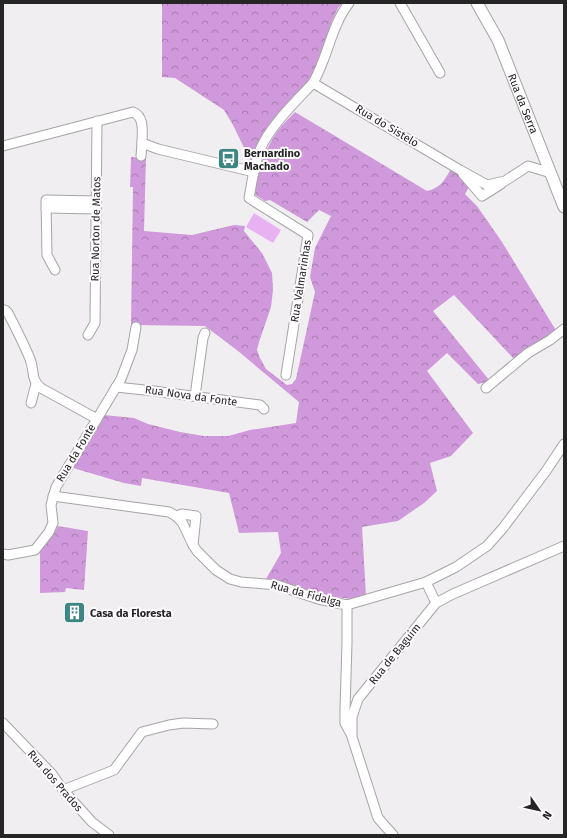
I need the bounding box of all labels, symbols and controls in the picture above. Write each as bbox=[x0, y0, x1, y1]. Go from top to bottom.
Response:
street label: Rua da Serra bbox=[505, 72, 541, 136]
street label: Rua do Sistelo bbox=[353, 102, 421, 150]
bus stop icon: Bernardino Machado bbox=[215, 146, 241, 172]
place label: Bernardino Machado bbox=[244, 147, 301, 173]
street label: Rua Norton de Matos bbox=[89, 176, 103, 282]
street label: Rua Valmarinhas bbox=[288, 239, 314, 323]
street label: Rua Nova da Fonte bbox=[144, 383, 238, 409]
street label: Rua da Fonte bbox=[54, 422, 98, 484]
street label: Rua da Fidalga bbox=[269, 578, 343, 610]
building icon: Casa da Floresta bbox=[61, 600, 87, 626]
place label: Casa da Floresta bbox=[90, 607, 172, 620]
street label: Rua de Baguim bbox=[366, 621, 424, 687]
street label: Rua dos Prados bbox=[25, 748, 85, 814]
north arrow bbox=[519, 790, 559, 830]
text: N bbox=[539, 809, 554, 822]

